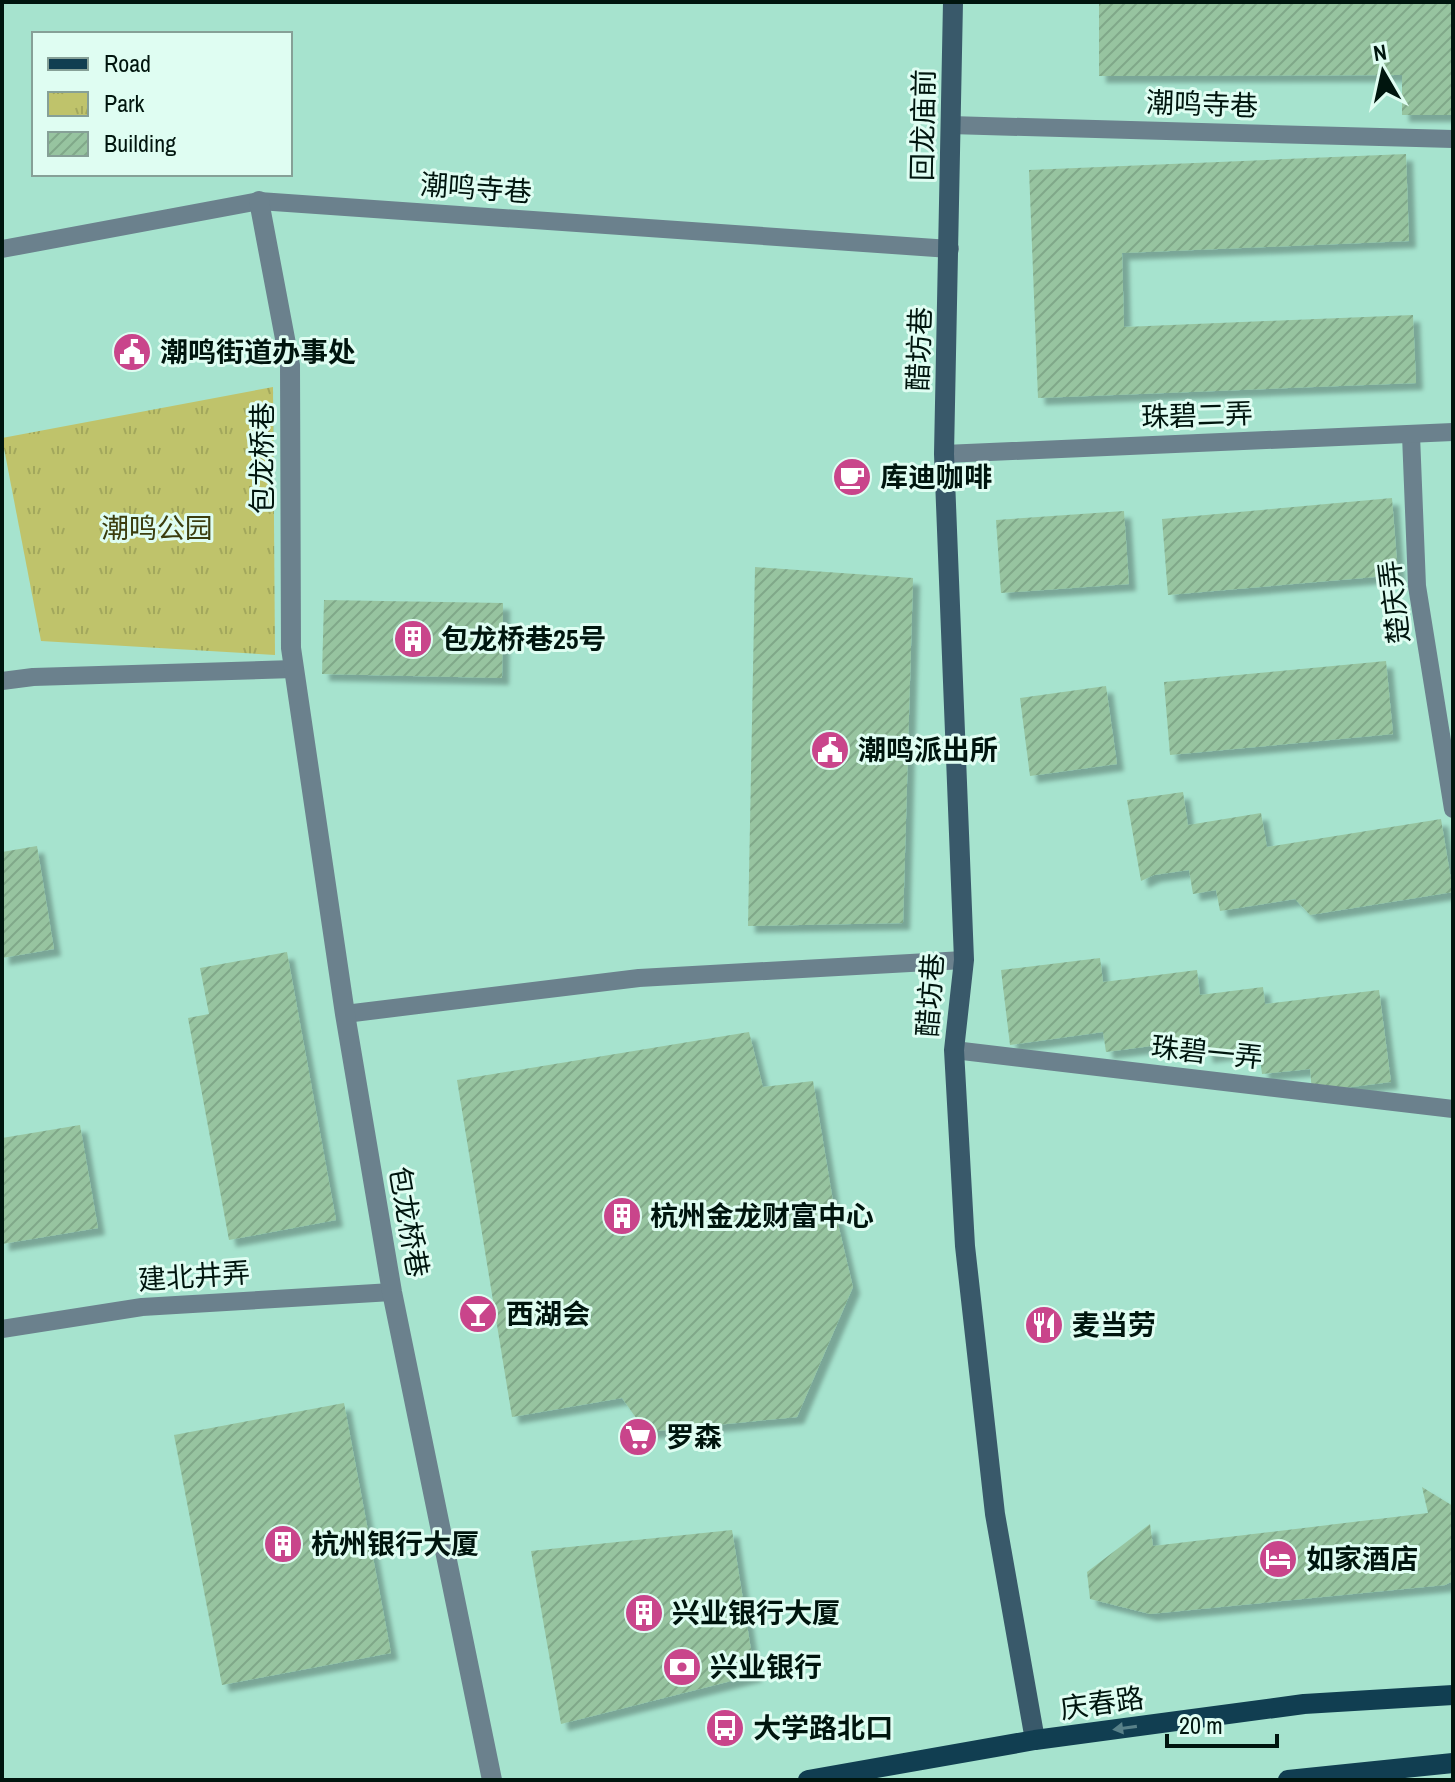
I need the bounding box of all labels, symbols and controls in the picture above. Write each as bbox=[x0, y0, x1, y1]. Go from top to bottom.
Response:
legend bbox=[32, 32, 292, 176]
north arrow bbox=[1343, 32, 1423, 112]
text: N bbox=[1371, 36, 1389, 68]
text: Road bbox=[104, 47, 151, 79]
street label: 回龙庙前 bbox=[903, 69, 943, 181]
street label: 潮鸣寺巷 bbox=[1145, 83, 1259, 125]
text: Park bbox=[104, 87, 145, 119]
text: Building bbox=[104, 127, 176, 159]
street label: 潮鸣寺巷 bbox=[419, 165, 533, 211]
street label: 醋坊巷 bbox=[899, 306, 939, 392]
public building icon: 潮鸣街道办事处 bbox=[111, 331, 153, 373]
place label: 潮鸣街道办事处 bbox=[160, 333, 356, 371]
street label: 珠碧二弄 bbox=[1140, 394, 1254, 436]
street label: 包龙桥巷 bbox=[243, 402, 281, 514]
cafe icon: 库迪咖啡 bbox=[831, 456, 873, 498]
place label: 库迪咖啡 bbox=[880, 458, 992, 496]
park label: 潮鸣公园 bbox=[101, 509, 213, 547]
street label: 楚庆弄 bbox=[1370, 558, 1418, 646]
building icon: 包龙桥巷25号 bbox=[392, 618, 434, 660]
place label: 包龙桥巷25号 bbox=[441, 620, 607, 658]
public building icon: 潮鸣派出所 bbox=[809, 729, 851, 771]
place label: 潮鸣派出所 bbox=[858, 731, 998, 769]
street label: 醋坊巷 bbox=[908, 952, 952, 1038]
street label: 珠碧一弄 bbox=[1149, 1027, 1265, 1077]
street label: 包龙桥巷 bbox=[381, 1164, 437, 1280]
building icon: 杭州金龙财富中心 bbox=[601, 1195, 643, 1237]
place label: 杭州金龙财富中心 bbox=[650, 1197, 874, 1235]
street label: 建北井弄 bbox=[137, 1253, 251, 1299]
bar icon: 西湖会 bbox=[457, 1293, 499, 1335]
place label: 西湖会 bbox=[506, 1295, 590, 1333]
restaurant icon: 麦当劳 bbox=[1023, 1304, 1065, 1346]
place label: 麦当劳 bbox=[1072, 1306, 1156, 1344]
supermarket icon: 罗森 bbox=[617, 1416, 659, 1458]
place label: 罗森 bbox=[666, 1418, 722, 1456]
building icon: 杭州银行大厦 bbox=[262, 1523, 304, 1565]
place label: 杭州银行大厦 bbox=[311, 1525, 479, 1563]
hotel icon: 如家酒店 bbox=[1257, 1538, 1299, 1580]
place label: 如家酒店 bbox=[1306, 1540, 1418, 1578]
building icon: 兴业银行大厦 bbox=[623, 1592, 665, 1634]
place label: 兴业银行大厦 bbox=[672, 1594, 840, 1632]
bank icon: 兴业银行 bbox=[661, 1646, 703, 1688]
place label: 兴业银行 bbox=[710, 1648, 822, 1686]
street label: 庆春路 bbox=[1058, 1678, 1146, 1728]
scale bar bbox=[1167, 1698, 1277, 1748]
bus stop icon: 大学路北口 bbox=[704, 1707, 746, 1749]
place label: 大学路北口 bbox=[753, 1709, 893, 1747]
text: 20 m bbox=[1179, 1709, 1223, 1741]
one-way arrow bbox=[1112, 1722, 1137, 1735]

